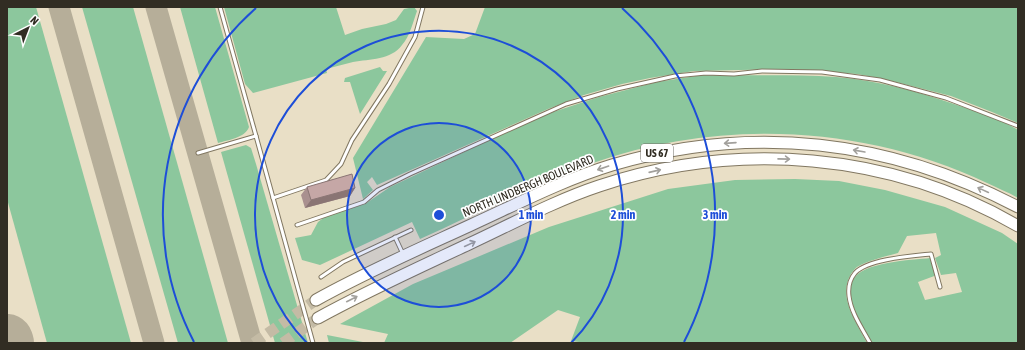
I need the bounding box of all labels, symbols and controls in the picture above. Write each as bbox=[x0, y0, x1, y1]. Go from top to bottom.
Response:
north arrow bbox=[8, 8, 48, 48]
text: N bbox=[28, 14, 41, 27]
one-way arrow bbox=[724, 140, 737, 147]
road number: US 67 bbox=[641, 144, 673, 162]
one-way arrow bbox=[853, 147, 866, 155]
street label: NORTH LINDBERGH BOULEVARD bbox=[460, 152, 596, 220]
one-way arrow bbox=[777, 155, 790, 162]
one-way arrow bbox=[596, 165, 609, 172]
one-way arrow bbox=[648, 166, 661, 174]
one-way arrow bbox=[977, 186, 989, 193]
centre of rings bbox=[432, 208, 446, 222]
text: 1 min bbox=[519, 208, 543, 222]
text: 2 min bbox=[611, 208, 635, 222]
text: 3 min bbox=[703, 208, 727, 222]
one-way arrow bbox=[463, 240, 475, 247]
one-way arrow bbox=[346, 295, 358, 303]

